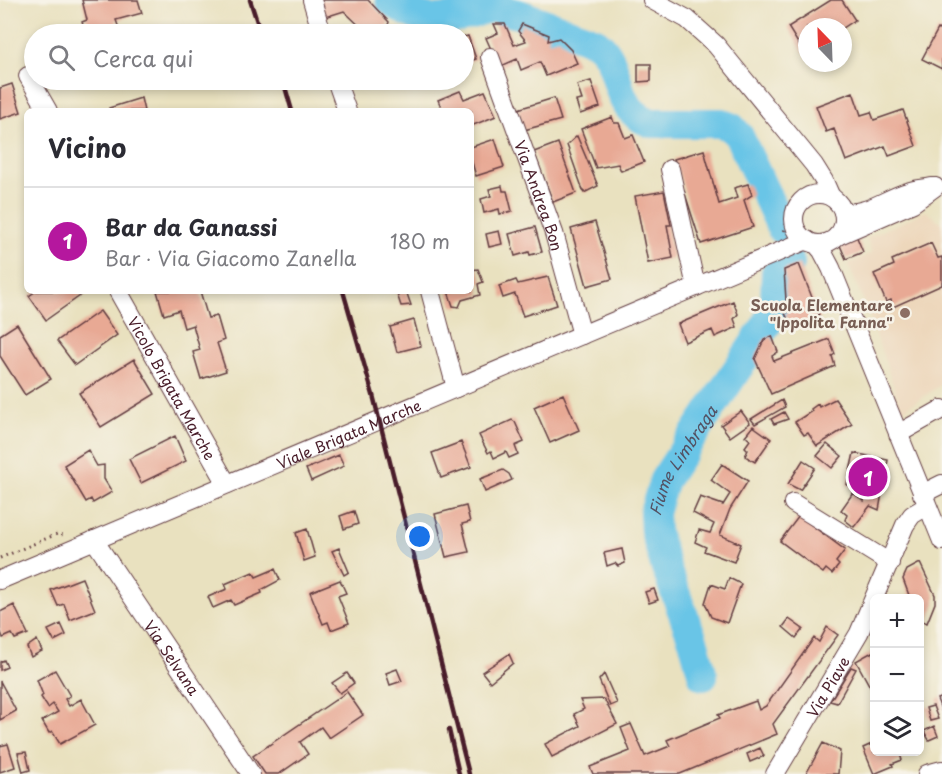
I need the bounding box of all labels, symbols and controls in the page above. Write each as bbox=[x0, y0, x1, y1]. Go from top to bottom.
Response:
north arrow bbox=[798, 18, 852, 72]
search box bbox=[24, 24, 474, 90]
icon: search bbox=[45, 41, 78, 74]
text: Cerca qui bbox=[93, 41, 193, 74]
text: Vicino bbox=[48, 128, 126, 167]
street label: Via Andrea Bon bbox=[510, 137, 570, 253]
text: Bar da Ganassi bbox=[105, 210, 278, 243]
text: 1 bbox=[63, 226, 72, 256]
text: 180 m bbox=[390, 226, 450, 256]
text: Bar · Via Giacomo Zanella bbox=[105, 243, 356, 273]
place label: Scuola Elementare "Ippolita Fanna" bbox=[750, 293, 893, 333]
marker: Scuola Elementare "Ippolita Fanna" bbox=[898, 306, 912, 320]
street label: Vicolo Brigata Marche bbox=[123, 312, 222, 464]
street label: Viale Brigata Marche bbox=[272, 393, 424, 474]
water label: Fiume Limbraga bbox=[642, 400, 723, 518]
pin: 1 bbox=[848, 454, 888, 500]
your location bbox=[405, 522, 434, 551]
map controls bbox=[870, 594, 924, 756]
button: + bbox=[870, 594, 924, 648]
street label: Via Selvana bbox=[139, 615, 206, 700]
button: − bbox=[870, 648, 924, 702]
street label: Via Piave bbox=[800, 651, 854, 721]
button: layers bbox=[870, 702, 924, 756]

